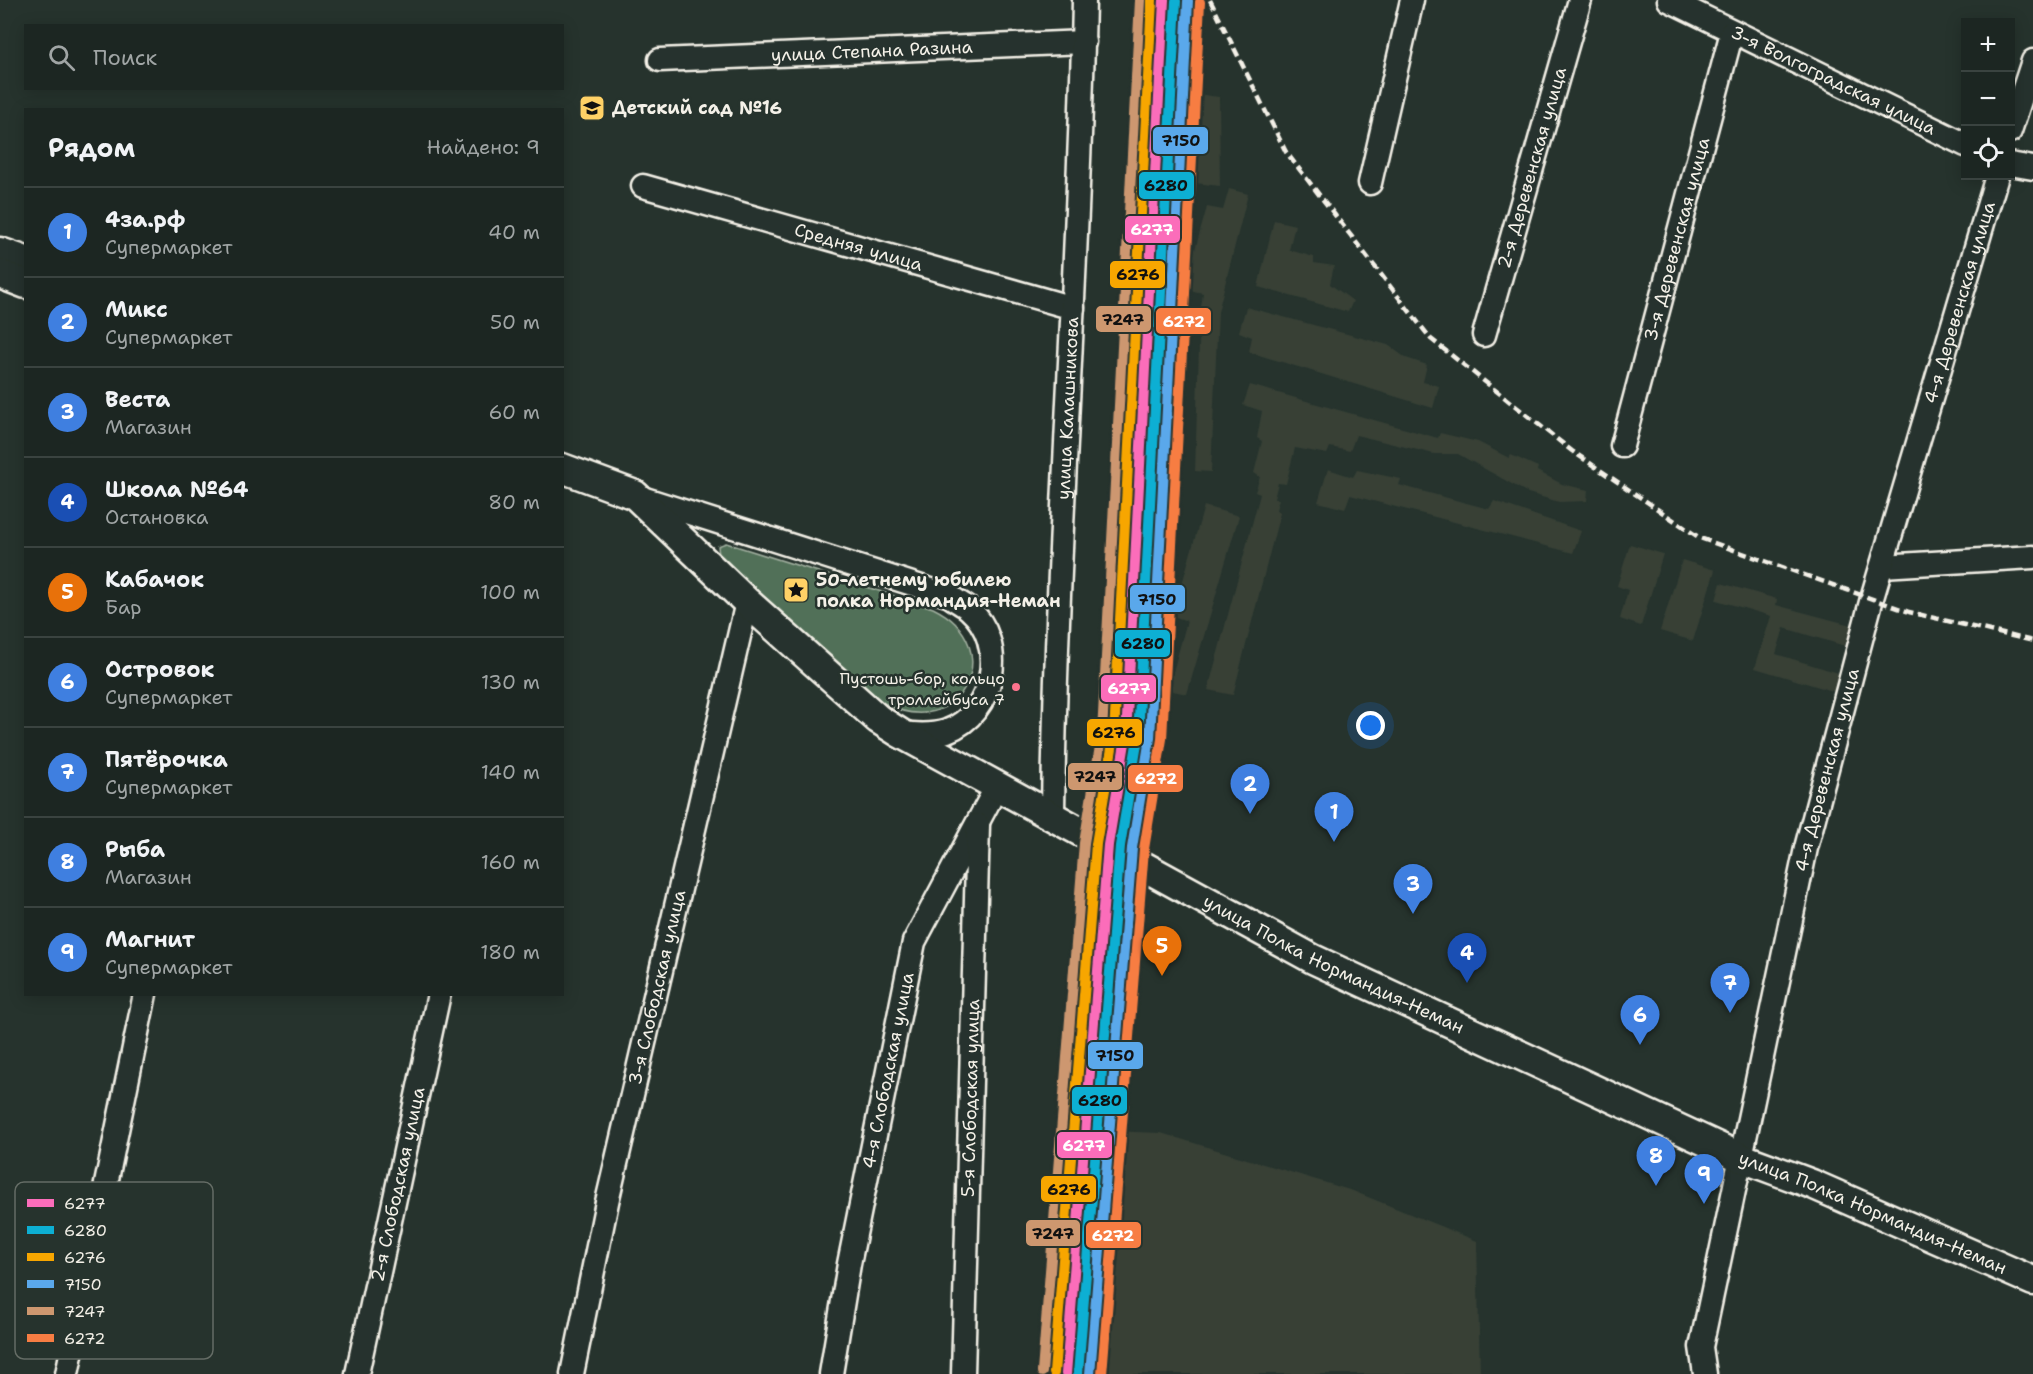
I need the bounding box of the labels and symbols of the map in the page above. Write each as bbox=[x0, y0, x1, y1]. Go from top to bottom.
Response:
street label: 3-я Волгоградская улица bbox=[1727, 20, 1940, 141]
street label: улица Степана Разина bbox=[770, 35, 973, 67]
street label: 2-я Деревенская улица bbox=[1492, 64, 1572, 271]
school or university icon: Детский сад №16 bbox=[577, 93, 607, 123]
place label: Детский сад №16 bbox=[612, 96, 782, 120]
line badge: 7150 bbox=[1152, 126, 1209, 155]
text: 7150 bbox=[1162, 130, 1200, 151]
street label: 3-я Деревенская улица bbox=[1638, 135, 1715, 343]
line badge: 6280 bbox=[1138, 171, 1195, 200]
text: 6280 bbox=[1144, 175, 1188, 196]
street label: 4-я Деревенская улица bbox=[1918, 199, 2001, 406]
line badge: 6277 bbox=[1124, 215, 1181, 244]
street label: Средняя улица bbox=[792, 218, 925, 277]
text: 6277 bbox=[1130, 219, 1174, 240]
line badge: 6276 bbox=[1109, 260, 1166, 289]
text: 6276 bbox=[1116, 264, 1160, 285]
line badge: 7247 bbox=[1095, 305, 1152, 333]
line badge: 6272 bbox=[1155, 307, 1212, 335]
text: 7247 bbox=[1102, 309, 1144, 330]
text: 6272 bbox=[1163, 311, 1205, 332]
street label: улица Калашникова bbox=[1051, 316, 1084, 500]
place label: 50-летнему юбилею полка Нормандия-Неман bbox=[816, 568, 1061, 613]
place icon: 50-летнему юбилею полка Нормандия-Неман bbox=[781, 575, 811, 605]
line badge: 7150 bbox=[1129, 584, 1186, 613]
text: 7150 bbox=[1138, 589, 1176, 610]
line badge: 6280 bbox=[1114, 629, 1171, 658]
text: 6280 bbox=[1121, 633, 1165, 654]
street label: 4-я Деревенская улица bbox=[1789, 665, 1865, 874]
place label: Пустошь-бор, кольцо троллейбуса 7 bbox=[840, 668, 1005, 710]
line badge: 6277 bbox=[1100, 674, 1157, 703]
text: 6277 bbox=[1107, 678, 1151, 699]
marker: Пустошь-бор, кольцо троллейбуса 7 bbox=[1010, 681, 1022, 693]
your location bbox=[1356, 711, 1385, 740]
line badge: 6276 bbox=[1086, 718, 1143, 747]
text: 6276 bbox=[1092, 722, 1136, 743]
line badge: 7247 bbox=[1067, 762, 1123, 791]
line badge: 6272 bbox=[1127, 764, 1184, 793]
pin: 2 bbox=[1230, 764, 1270, 814]
text: 7247 bbox=[1074, 766, 1116, 787]
text: 6272 bbox=[1135, 768, 1177, 789]
pin: 1 bbox=[1314, 792, 1354, 842]
pin: 3 bbox=[1394, 864, 1432, 914]
street label: 3-я Слободская улица bbox=[623, 887, 691, 1087]
street label: улица Полка Нормандия-Неман bbox=[1199, 889, 1468, 1039]
pin: 5 bbox=[1142, 926, 1182, 976]
pin: 4 bbox=[1448, 934, 1486, 983]
pin: 7 bbox=[1710, 964, 1750, 1013]
street label: 4-я Слободская улица bbox=[857, 970, 920, 1171]
pin: 6 bbox=[1620, 996, 1660, 1045]
street label: 5-я Слободская улица bbox=[956, 999, 985, 1197]
line badge: 7150 bbox=[1087, 1041, 1144, 1070]
text: 7150 bbox=[1096, 1045, 1134, 1066]
street label: 2-я Слободская улица bbox=[365, 1085, 431, 1284]
line badge: 6280 bbox=[1071, 1086, 1128, 1115]
text: 6280 bbox=[1078, 1090, 1122, 1111]
line badge: 6277 bbox=[1056, 1131, 1113, 1159]
text: 6277 bbox=[1062, 1135, 1106, 1156]
pin: 8 bbox=[1636, 1136, 1676, 1186]
street label: улица Полка Нормандия-Неман bbox=[1735, 1146, 2011, 1280]
pin: 9 bbox=[1684, 1154, 1724, 1204]
line badge: 6276 bbox=[1040, 1175, 1097, 1203]
text: 6276 bbox=[1047, 1179, 1091, 1200]
legend bbox=[15, 1182, 213, 1359]
text: 6277 bbox=[64, 1193, 106, 1214]
line badge: 7247 bbox=[1025, 1219, 1081, 1247]
text: 6280 bbox=[64, 1220, 107, 1241]
line badge: 6272 bbox=[1085, 1221, 1142, 1249]
text: 7247 bbox=[1032, 1223, 1074, 1244]
text: 6272 bbox=[1092, 1225, 1134, 1246]
text: 6276 bbox=[64, 1247, 106, 1268]
text: 7150 bbox=[64, 1274, 102, 1295]
text: 7247 bbox=[64, 1301, 105, 1322]
text: 6272 bbox=[64, 1328, 105, 1349]

